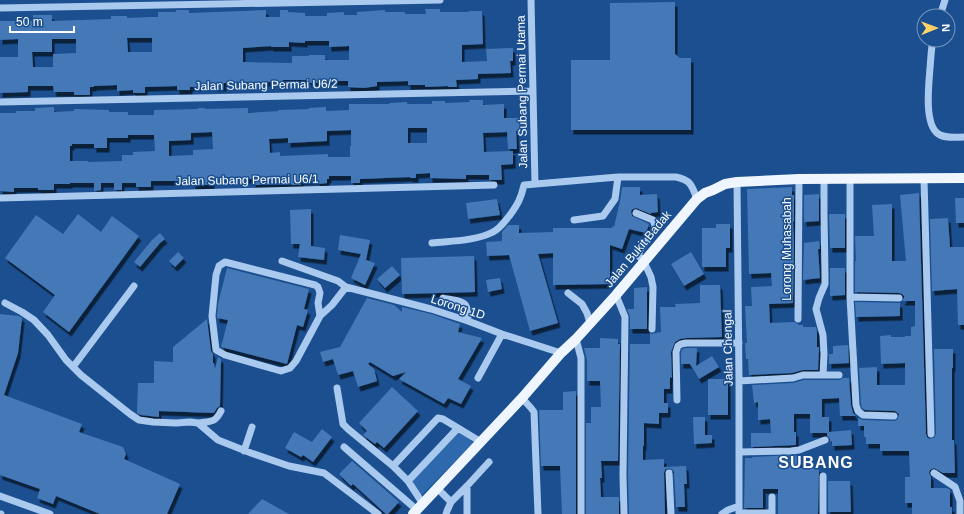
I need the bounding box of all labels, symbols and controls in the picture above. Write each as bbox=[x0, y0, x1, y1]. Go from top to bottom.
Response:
scale bar bbox=[10, 8, 74, 34]
north arrow bbox=[916, 8, 956, 48]
text: 50 m bbox=[16, 15, 43, 29]
street label: Jalan Subang Permai Utama bbox=[514, 15, 530, 169]
text: N bbox=[940, 24, 952, 32]
street label: Jalan Subang Permai U6/2 bbox=[194, 77, 338, 93]
street label: Jalan Subang Permai U6/1 bbox=[175, 172, 319, 188]
street label: Lorong Muhasabah bbox=[780, 197, 794, 301]
street label: Jalan Bukit Badak bbox=[602, 207, 675, 290]
street label: Lorong 1D bbox=[429, 292, 487, 322]
street label: Jalan Chengal bbox=[720, 310, 736, 386]
district label: SUBANG bbox=[778, 454, 854, 471]

